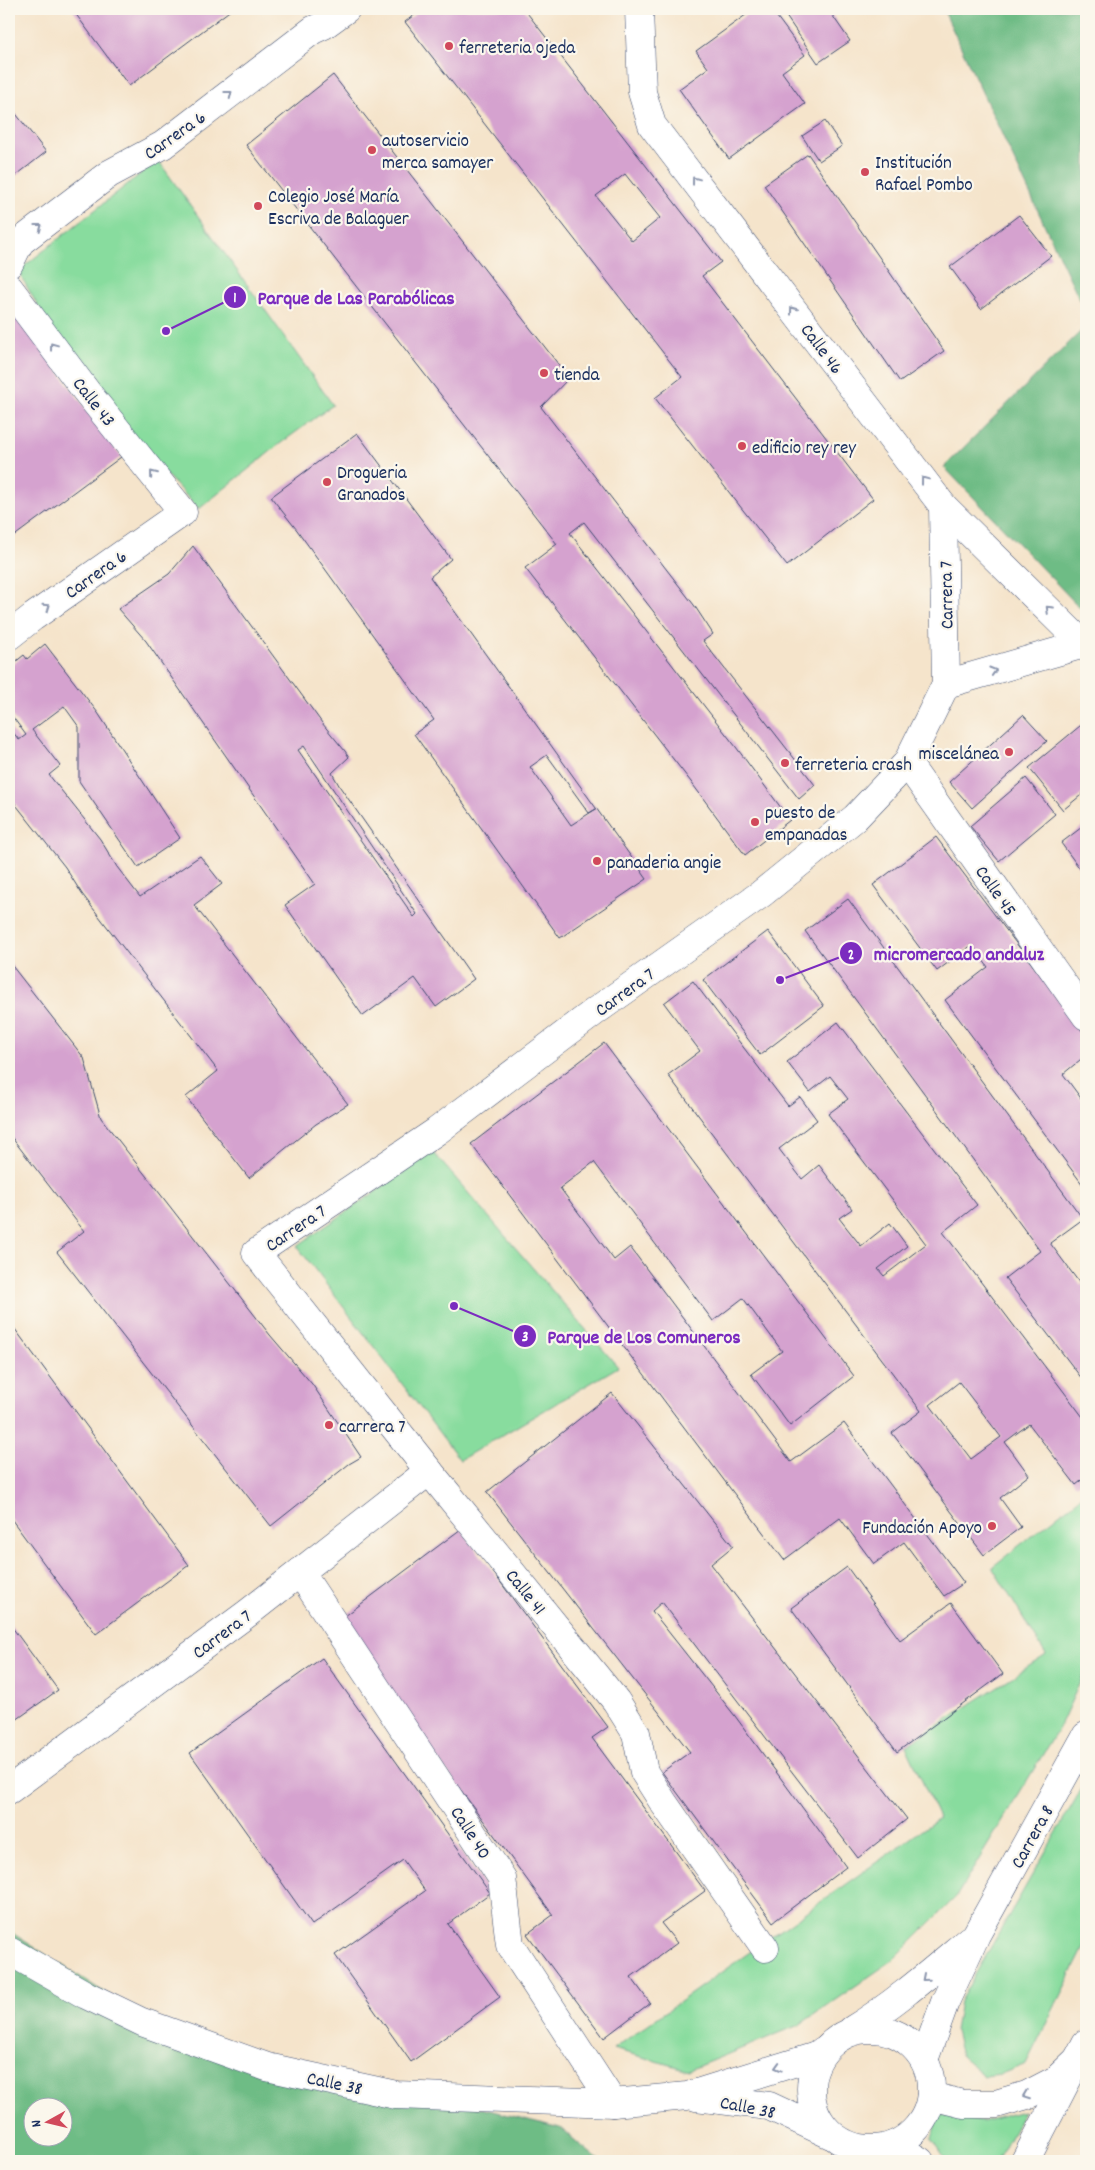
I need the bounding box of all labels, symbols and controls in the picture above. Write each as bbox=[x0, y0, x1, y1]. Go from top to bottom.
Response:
place label: ferreteria ojeda bbox=[459, 36, 576, 63]
marker: ferreteria ojeda bbox=[443, 40, 455, 52]
one-way arrow bbox=[223, 92, 232, 100]
street label: Carrera 6 bbox=[139, 106, 213, 168]
place label: autoservicio merca samayer bbox=[382, 129, 493, 178]
marker: autoservicio merca samayer bbox=[366, 144, 378, 156]
place label: Institución Rafael Pombo bbox=[875, 151, 973, 200]
marker: Institución Rafael Pombo bbox=[859, 166, 871, 178]
one-way arrow bbox=[692, 177, 700, 186]
place label: Colegio José María Escriva de Balaguer bbox=[268, 185, 409, 234]
marker: Colegio José María Escriva de Balaguer bbox=[252, 200, 264, 212]
one-way arrow bbox=[33, 225, 42, 233]
callout: Parque de Las Parabólicas bbox=[222, 280, 465, 315]
text: Parque de Las Parabólicas bbox=[257, 286, 455, 314]
text: 1 bbox=[233, 288, 237, 310]
one-way arrow bbox=[790, 306, 799, 315]
street label: Calle 46 bbox=[792, 319, 848, 381]
one-way arrow bbox=[50, 343, 58, 352]
place label: tienda bbox=[554, 363, 601, 390]
marker: tienda bbox=[538, 367, 550, 379]
street label: Calle 43 bbox=[64, 373, 120, 434]
place label: edificio rey rey bbox=[752, 436, 856, 463]
marker: edificio rey rey bbox=[736, 440, 748, 452]
place label: Drogueria Granados bbox=[337, 461, 408, 510]
one-way arrow bbox=[150, 471, 158, 480]
marker: Drogueria Granados bbox=[321, 476, 333, 488]
one-way arrow bbox=[921, 477, 929, 486]
street label: Carrera 6 bbox=[60, 545, 134, 607]
street label: Carrera 7 bbox=[934, 561, 963, 629]
one-way arrow bbox=[42, 604, 51, 613]
one-way arrow bbox=[1046, 606, 1055, 615]
one-way arrow bbox=[988, 666, 996, 676]
place label: miscelánea bbox=[918, 742, 1000, 769]
marker: miscelánea bbox=[1003, 746, 1015, 758]
place label: ferreteria crash bbox=[795, 753, 912, 780]
marker: ferreteria crash bbox=[779, 757, 791, 769]
place label: puesto de empanadas bbox=[765, 801, 848, 850]
marker: puesto de empanadas bbox=[749, 816, 761, 828]
place label: panaderia angie bbox=[607, 851, 721, 878]
marker: panaderia angie bbox=[591, 855, 603, 867]
street label: Calle 45 bbox=[967, 861, 1021, 923]
callout: micromercado andaluz bbox=[839, 936, 1054, 971]
text: micromercado andaluz bbox=[874, 942, 1045, 970]
text: 2 bbox=[848, 945, 854, 967]
street label: Carrera 7 bbox=[590, 963, 662, 1025]
street label: Carrera 7 bbox=[261, 1200, 333, 1260]
callout: Parque de Los Comuneros bbox=[512, 1318, 751, 1353]
text: Parque de Los Comuneros bbox=[547, 1325, 741, 1353]
text: 3 bbox=[522, 1327, 529, 1349]
place label: carrera 7 bbox=[339, 1415, 406, 1442]
marker: carrera 7 bbox=[323, 1419, 335, 1431]
place label: Fundación Apoyo bbox=[862, 1516, 982, 1543]
marker: Fundación Apoyo bbox=[986, 1520, 998, 1532]
street label: Calle 41 bbox=[497, 1564, 551, 1622]
street label: Carrera 7 bbox=[188, 1604, 259, 1667]
street label: Carrera 8 bbox=[1006, 1801, 1063, 1874]
street label: Calle 40 bbox=[442, 1802, 496, 1866]
one-way arrow bbox=[922, 1972, 931, 1981]
one-way arrow bbox=[775, 2061, 783, 2071]
street label: Calle 38 bbox=[304, 2066, 365, 2104]
one-way arrow bbox=[1022, 2088, 1031, 2099]
street label: Calle 38 bbox=[717, 2091, 777, 2128]
north arrow bbox=[22, 2098, 72, 2148]
text: N bbox=[27, 2119, 47, 2128]

